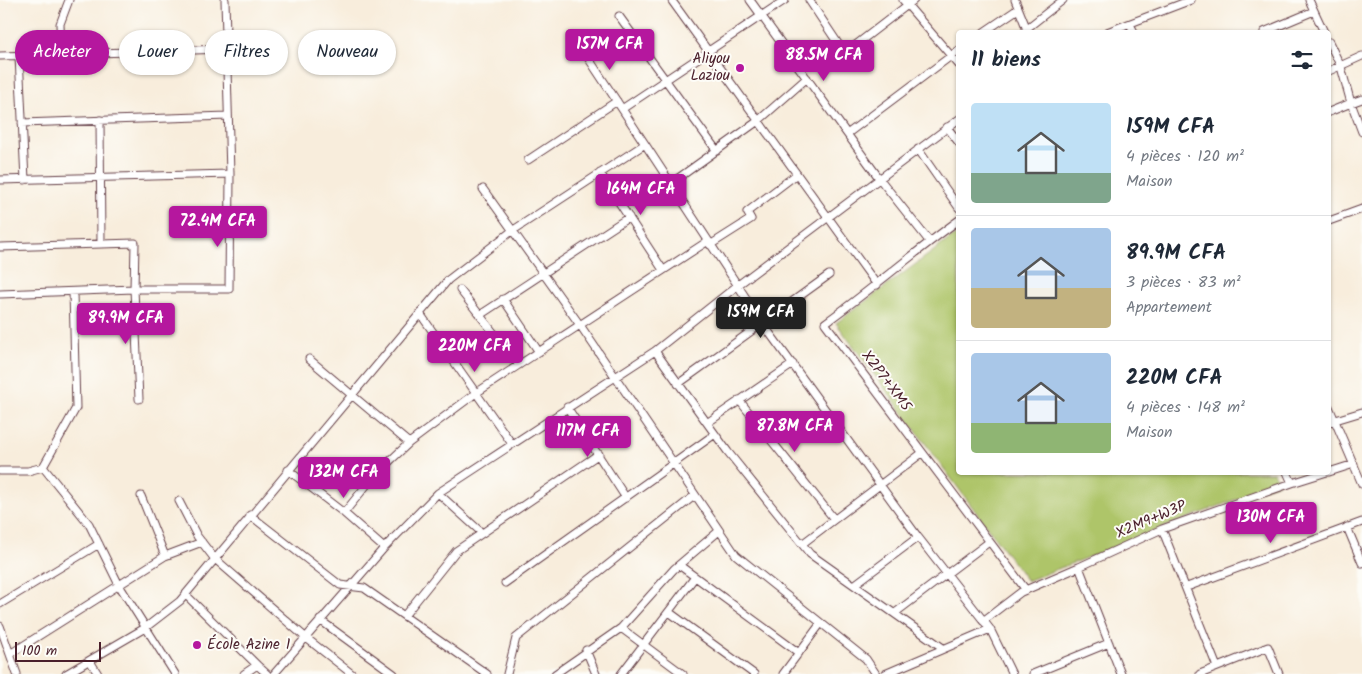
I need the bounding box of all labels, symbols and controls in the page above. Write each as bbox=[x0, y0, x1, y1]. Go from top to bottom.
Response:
pin: 157M CFA bbox=[558, 28, 662, 71]
chip: Acheter bbox=[15, 30, 109, 75]
chip: Louer bbox=[119, 30, 195, 75]
chip: Filtres bbox=[205, 30, 288, 75]
chip: Nouveau bbox=[298, 30, 396, 75]
text: 157M CFA bbox=[576, 32, 644, 57]
pin: 88.5M CFA bbox=[767, 39, 881, 82]
text: 88.5M CFA bbox=[785, 43, 863, 68]
text: 11 biens bbox=[971, 44, 1041, 77]
icon: filters bbox=[1288, 46, 1316, 74]
place label: Aliyou Laziou bbox=[691, 47, 730, 88]
marker: Aliyou Laziou bbox=[734, 62, 746, 74]
text: 159M CFA bbox=[1126, 111, 1215, 144]
icon: home bbox=[1011, 123, 1071, 183]
text: 4 pièces · 120 m² bbox=[1126, 144, 1244, 169]
text: Maison bbox=[1126, 169, 1173, 194]
pin: 164M CFA bbox=[589, 174, 693, 216]
text: 164M CFA bbox=[606, 177, 676, 202]
pin: 72.4M CFA bbox=[161, 206, 275, 248]
text: 72.4M CFA bbox=[180, 209, 256, 234]
text: 89.9M CFA bbox=[1126, 237, 1226, 270]
icon: home bbox=[1011, 248, 1071, 308]
text: 3 pièces · 83 m² bbox=[1126, 270, 1241, 295]
text: Appartement bbox=[1126, 295, 1212, 320]
pin: 159M CFA bbox=[709, 296, 813, 339]
text: 159M CFA bbox=[727, 300, 795, 325]
pin: 89.9M CFA bbox=[69, 302, 183, 345]
text: 89.9M CFA bbox=[88, 306, 164, 331]
pin: 220M CFA bbox=[423, 330, 527, 373]
text: 220M CFA bbox=[438, 334, 512, 359]
street label: X2P7+XM5 bbox=[855, 345, 918, 417]
text: 220M CFA bbox=[1126, 362, 1223, 395]
icon: home bbox=[1011, 373, 1071, 433]
text: 4 pièces · 148 m² bbox=[1126, 395, 1245, 420]
pin: 87.8M CFA bbox=[738, 410, 852, 453]
text: 87.8M CFA bbox=[756, 414, 834, 439]
pin: 117M CFA bbox=[536, 416, 640, 458]
text: 117M CFA bbox=[556, 419, 620, 444]
text: Maison bbox=[1126, 420, 1173, 445]
pin: 132M CFA bbox=[292, 456, 396, 499]
text: 132M CFA bbox=[309, 460, 379, 485]
street label: X2M9+W3P bbox=[1112, 494, 1191, 546]
pin: 130M CFA bbox=[1219, 502, 1323, 544]
text: 130M CFA bbox=[1237, 505, 1305, 530]
place label: École Azine 1 bbox=[207, 633, 291, 657]
scale bar bbox=[15, 639, 101, 662]
marker: École Azine 1 bbox=[191, 639, 203, 651]
text: 100 m bbox=[22, 640, 57, 662]

